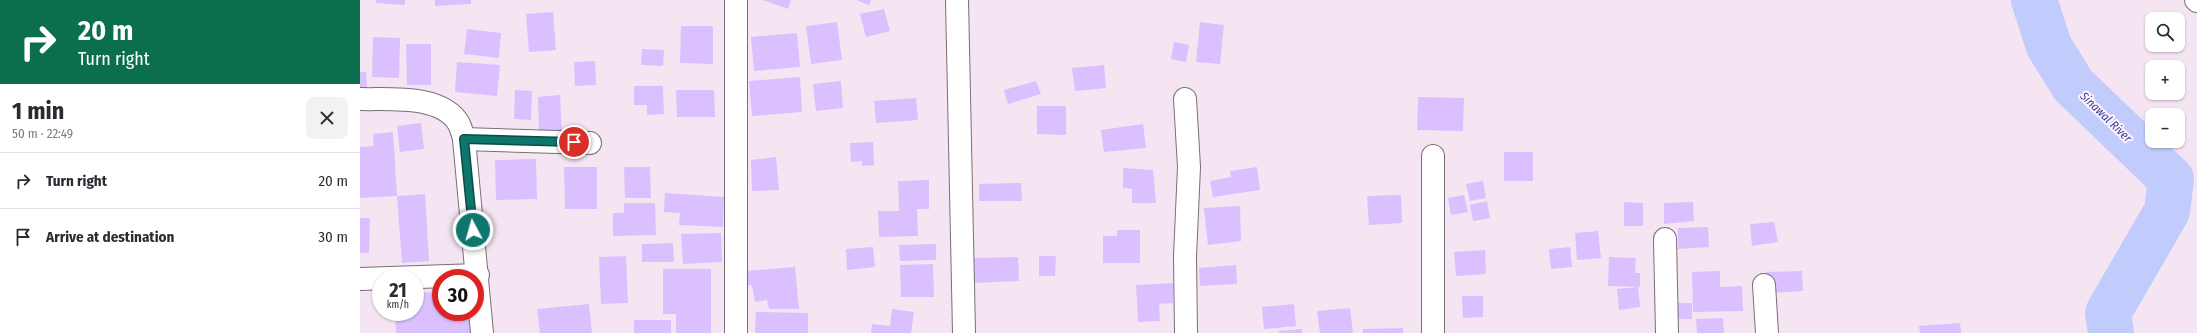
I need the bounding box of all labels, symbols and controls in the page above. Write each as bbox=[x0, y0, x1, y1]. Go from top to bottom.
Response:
map controls bbox=[2145, 12, 2185, 148]
button: search bbox=[2145, 12, 2185, 52]
text: 20 m bbox=[78, 14, 133, 47]
icon: right bbox=[12, 16, 64, 68]
text: Turn right bbox=[78, 48, 150, 70]
button: + bbox=[2145, 60, 2185, 100]
water label: Sinawal River bbox=[2077, 88, 2135, 146]
text: 1 min bbox=[12, 97, 64, 125]
button: close bbox=[306, 97, 348, 139]
button: − bbox=[2145, 108, 2185, 148]
pin bbox=[557, 125, 591, 159]
text: 50 m · 22:49 bbox=[12, 126, 73, 141]
icon: arrive bbox=[563, 131, 585, 153]
icon: right bbox=[12, 170, 34, 192]
text: Turn right bbox=[46, 172, 107, 190]
text: 20 m bbox=[319, 172, 348, 190]
position arrow bbox=[452, 209, 494, 251]
icon: arrive bbox=[12, 226, 34, 248]
text: Arrive at destination bbox=[46, 228, 174, 246]
text: 30 m bbox=[318, 228, 348, 246]
speed limit sign: 30 bbox=[432, 269, 484, 321]
text: 21 bbox=[389, 278, 407, 302]
text: km/h bbox=[387, 299, 409, 311]

